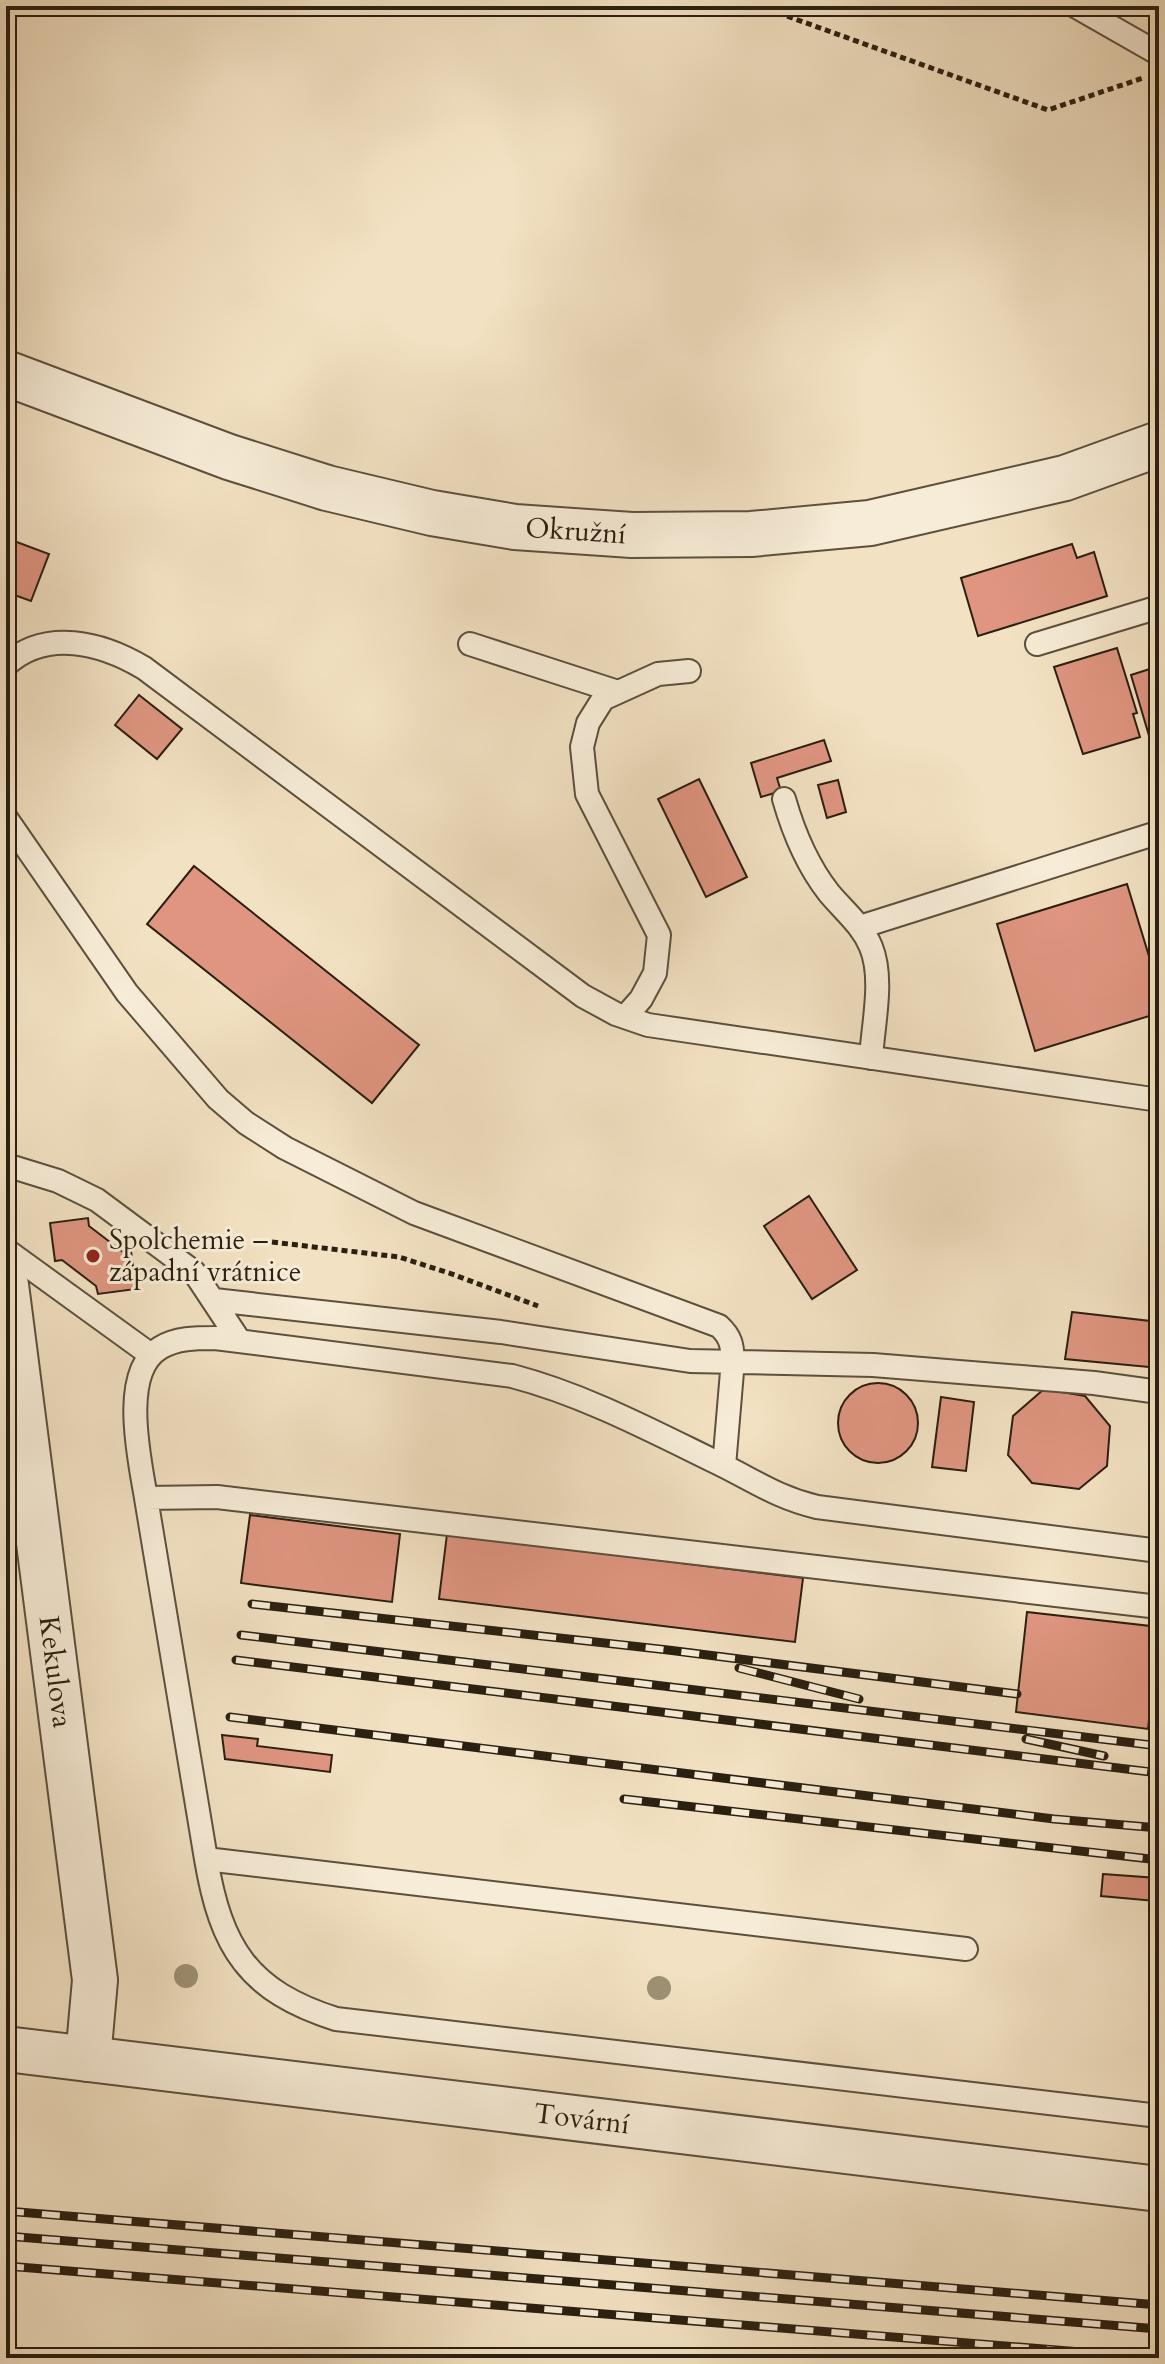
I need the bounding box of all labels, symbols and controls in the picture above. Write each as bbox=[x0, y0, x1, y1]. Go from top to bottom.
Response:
street label: Okružní bbox=[524, 509, 628, 554]
place label: Spolchemie – západní vrátnice bbox=[109, 1221, 301, 1291]
marker: Spolchemie – západní vrátnice bbox=[84, 1247, 102, 1265]
street label: Kekulova bbox=[30, 1614, 82, 1730]
street label: Tovární bbox=[532, 2094, 632, 2144]

